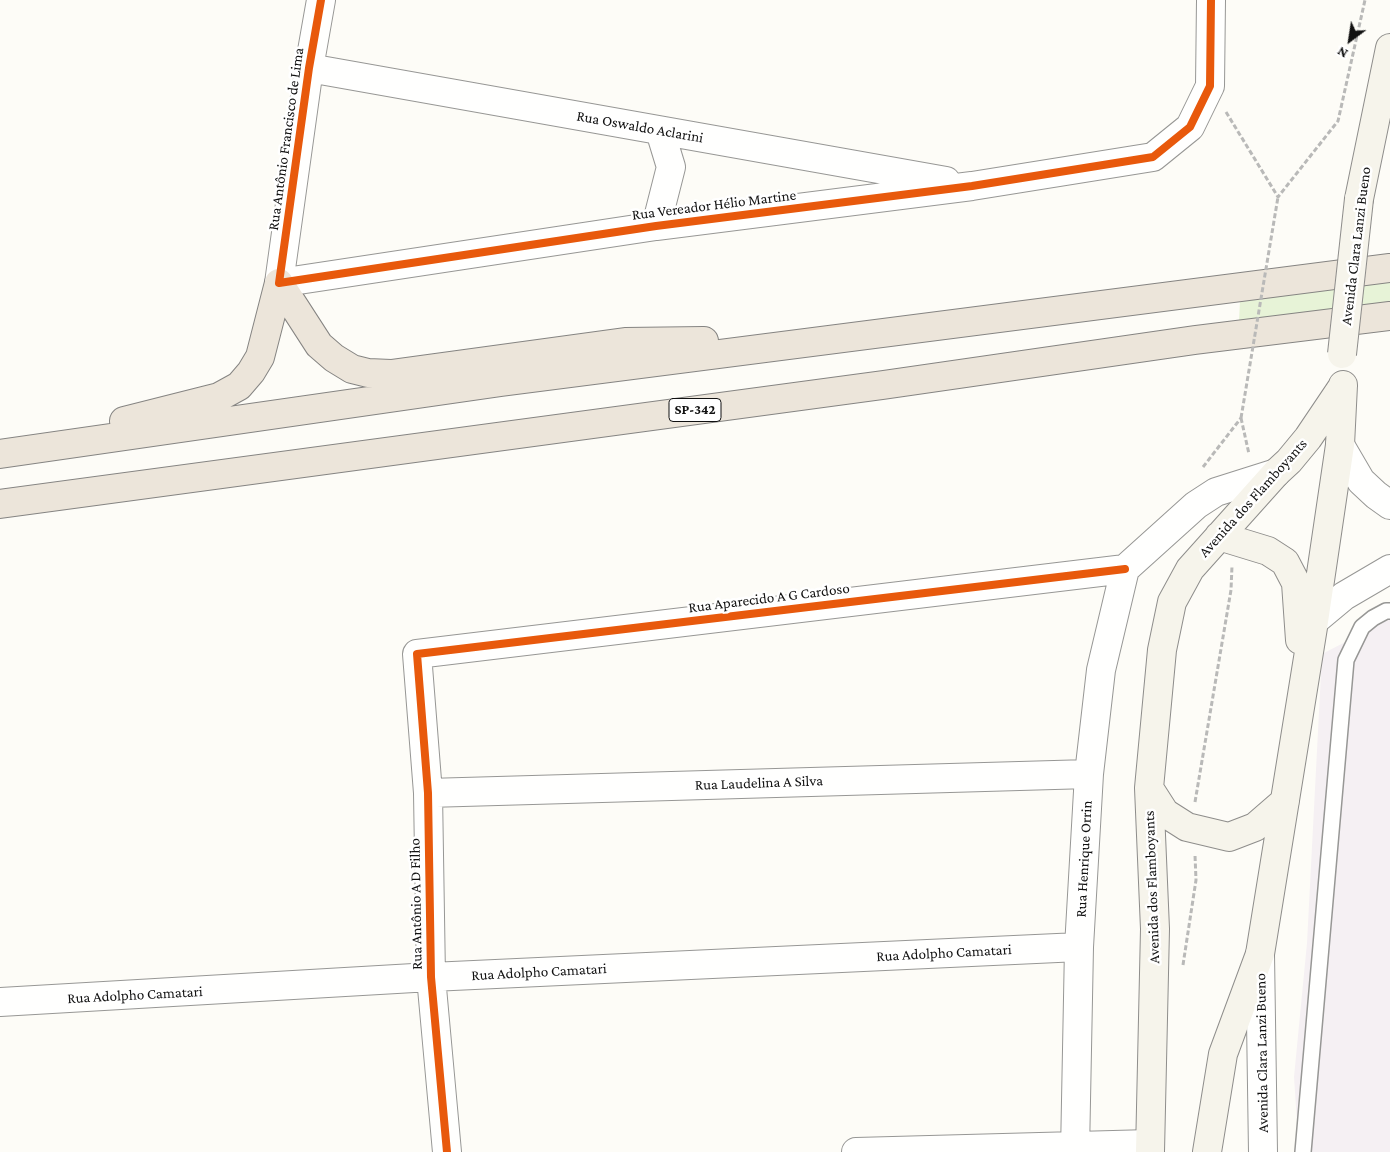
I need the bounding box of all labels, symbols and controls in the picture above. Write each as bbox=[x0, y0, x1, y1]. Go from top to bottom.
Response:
north arrow bbox=[1325, 15, 1375, 65]
text: N bbox=[1334, 44, 1350, 62]
street label: Rua Antônio Francisco de Lima bbox=[264, 46, 308, 232]
street label: Rua Oswaldo Aclarini bbox=[575, 107, 705, 147]
street label: Avenida Clara Lanzi Bueno bbox=[1337, 166, 1375, 326]
street label: Rua Vereador Hélio Martine bbox=[631, 186, 797, 224]
road number: SP-342 bbox=[669, 398, 721, 422]
street label: Avenida dos Flamboyants bbox=[1195, 435, 1311, 561]
street label: Rua Aparecido A G Cardoso bbox=[687, 579, 851, 617]
street label: Rua Laudelina A Silva bbox=[695, 772, 823, 794]
street label: Rua Henrique Orrin bbox=[1072, 800, 1096, 918]
street label: Avenida dos Flamboyants bbox=[1140, 810, 1164, 964]
street label: Rua Antônio A D Filho bbox=[406, 838, 426, 970]
street label: Rua Adolpho Camatari bbox=[876, 940, 1012, 966]
street label: Rua Adolpho Camatari bbox=[471, 959, 607, 985]
street label: Avenida Clara Lanzi Bueno bbox=[1252, 973, 1272, 1133]
street label: Rua Adolpho Camatari bbox=[67, 982, 203, 1008]

